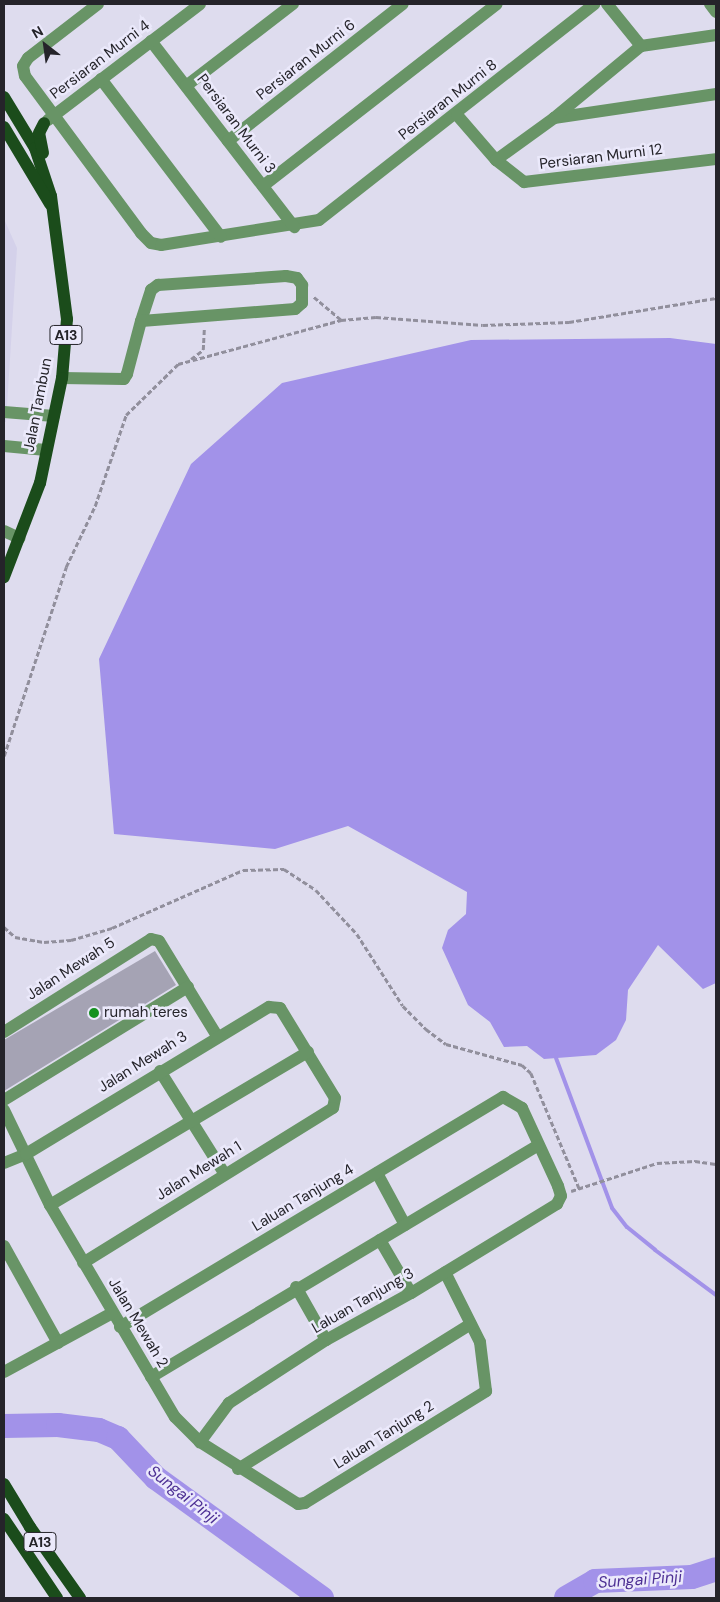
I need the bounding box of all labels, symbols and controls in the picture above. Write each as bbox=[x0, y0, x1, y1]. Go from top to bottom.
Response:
street label: Persiaran Murni 6 bbox=[253, 16, 359, 104]
street label: Persiaran Murni 4 bbox=[47, 17, 153, 103]
north arrow bbox=[20, 20, 70, 70]
text: N bbox=[29, 22, 46, 42]
street label: Persiaran Murni 8 bbox=[395, 56, 501, 144]
street label: Persiaran Murni 3 bbox=[193, 71, 279, 177]
street label: Persiaran Murni 12 bbox=[538, 140, 664, 174]
road number: A13 bbox=[48, 324, 84, 346]
street label: Jalan Tambun bbox=[20, 357, 56, 453]
street label: Jalan Mewah 5 bbox=[23, 934, 119, 1004]
place label: rumah teres bbox=[104, 1004, 188, 1022]
marker: rumah teres bbox=[88, 1007, 100, 1019]
street label: Jalan Mewah 3 bbox=[95, 1027, 191, 1097]
street label: Jalan Mewah 1 bbox=[153, 1138, 245, 1204]
street label: Laluan Tanjung 4 bbox=[249, 1161, 357, 1235]
street label: Laluan Tanjung 3 bbox=[309, 1264, 417, 1338]
street label: Jalan Mewah 2 bbox=[104, 1275, 172, 1371]
street label: Laluan Tanjung 2 bbox=[331, 1397, 437, 1473]
water label: Sungai Pinji bbox=[144, 1462, 222, 1528]
road number: A13 bbox=[22, 1530, 58, 1554]
water label: Sungai Pinji bbox=[597, 1567, 683, 1593]

